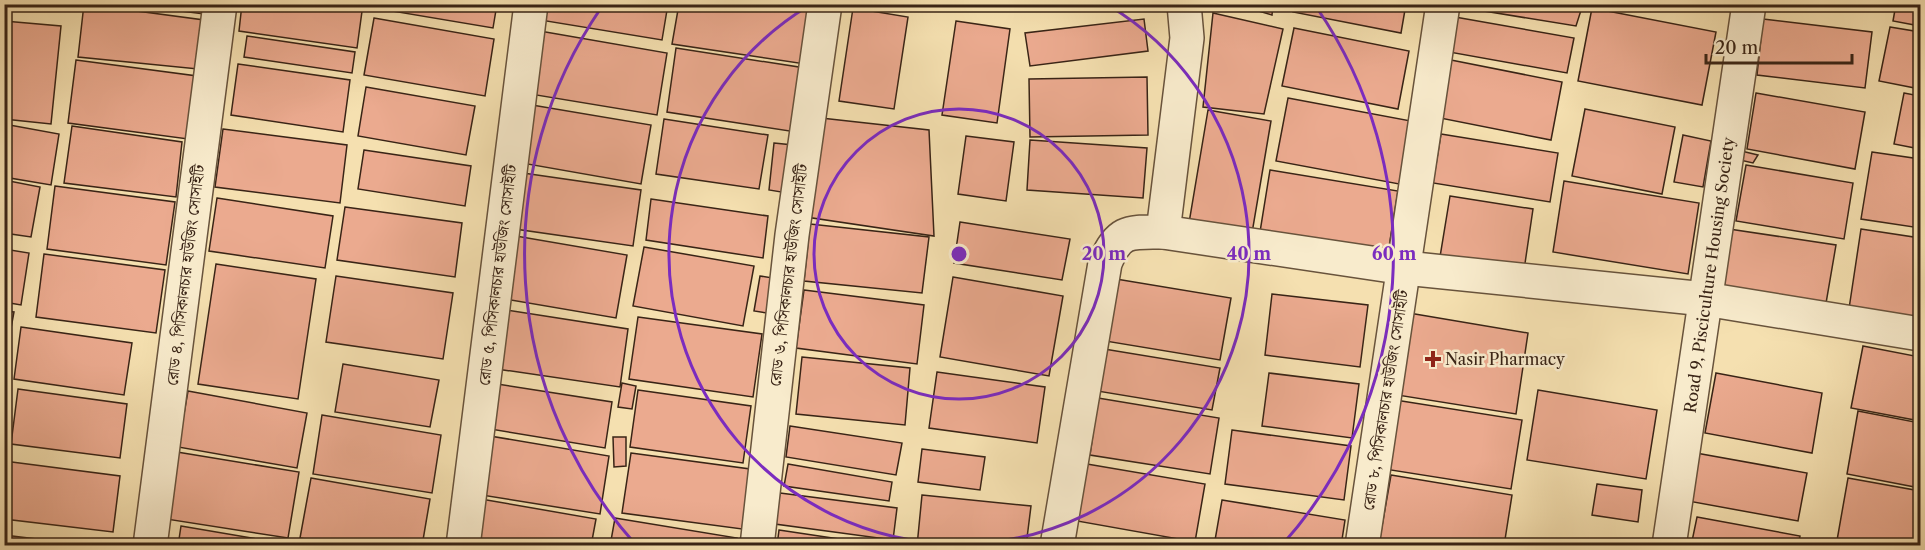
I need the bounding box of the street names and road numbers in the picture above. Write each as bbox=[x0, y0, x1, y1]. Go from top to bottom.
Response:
street label: Road 9, Pisciculture Housing Society bbox=[1680, 135, 1738, 414]
street label: রোড ৬, পিসিকালচার হাউজিং সোসাইটি bbox=[764, 162, 812, 388]
street label: রোড ৪, পিসিকালচার হাউজিং সোসাইটি bbox=[162, 163, 209, 387]
street label: রোড ৫, পিসিকালচার হাউজিং সোসাইটি bbox=[473, 163, 521, 387]
street label: রোড ৮, পিসিকালচার হাউজিং সোসাইটি bbox=[1358, 288, 1412, 512]

